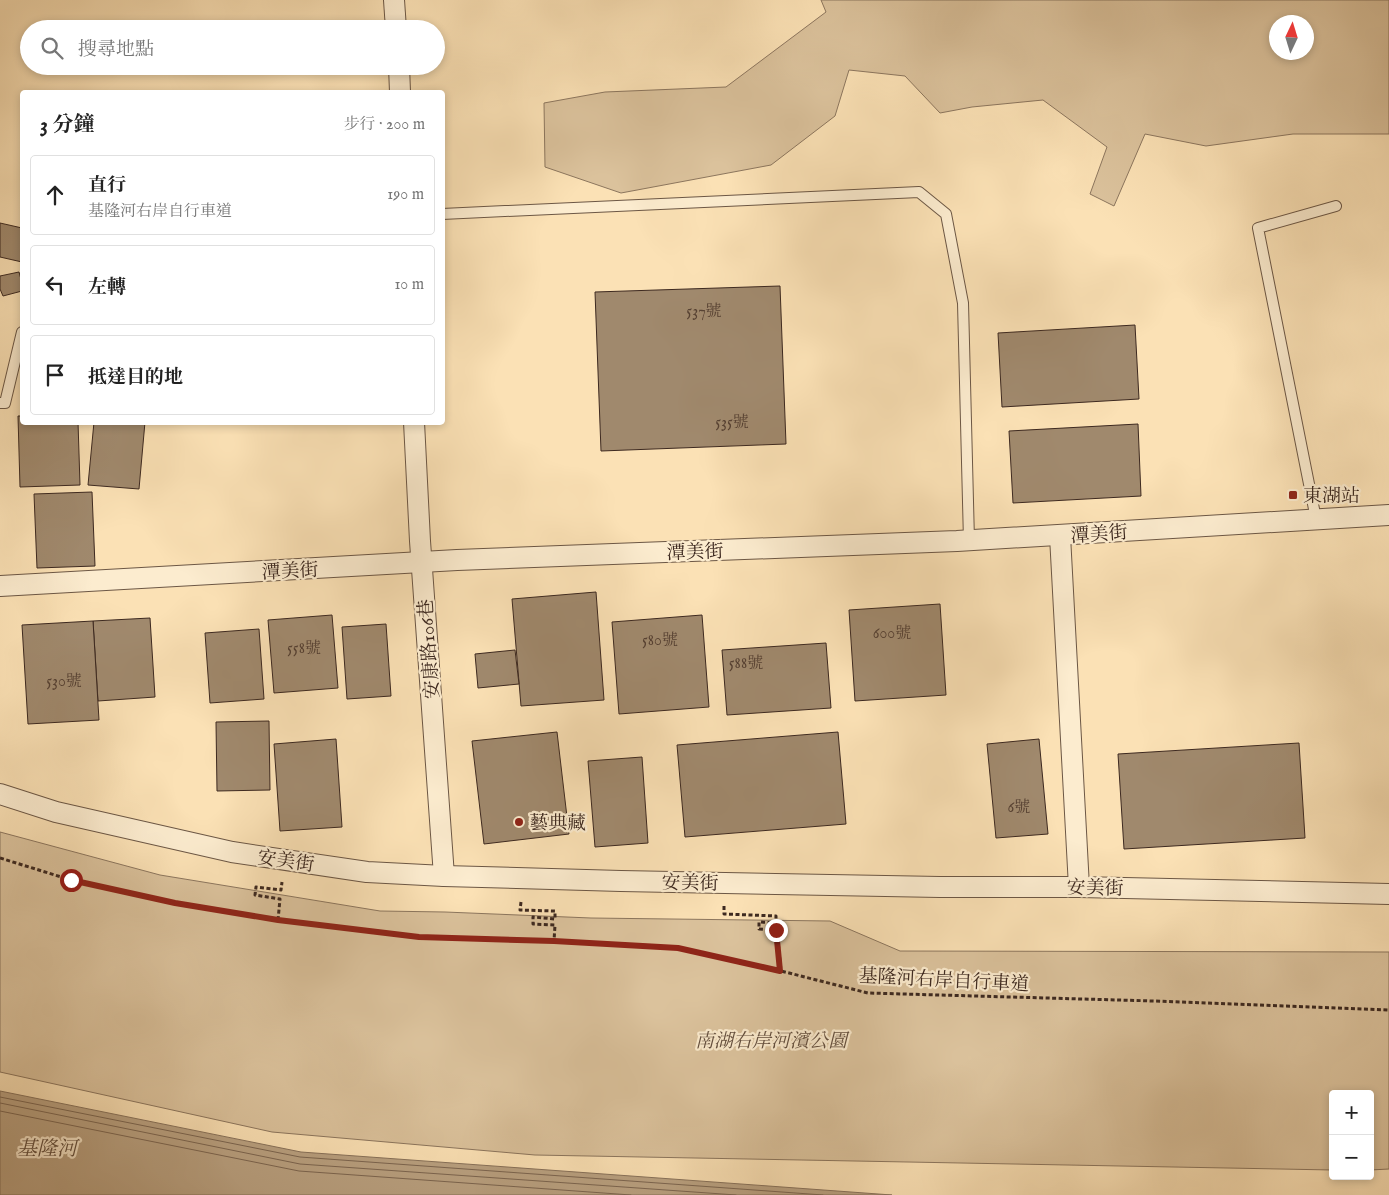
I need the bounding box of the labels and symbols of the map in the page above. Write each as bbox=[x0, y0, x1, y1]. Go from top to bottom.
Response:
north arrow bbox=[1269, 15, 1314, 60]
house number: 537號 bbox=[686, 302, 722, 322]
house number: 535號 bbox=[715, 413, 749, 433]
place label: 東湖站 bbox=[1303, 485, 1360, 509]
marker: 東湖站 bbox=[1287, 489, 1299, 501]
street label: 潭美街 bbox=[1070, 521, 1128, 549]
street label: 潭美街 bbox=[666, 540, 724, 566]
street label: 潭美街 bbox=[261, 559, 319, 585]
street label: 安康路106巷 bbox=[415, 598, 445, 700]
house number: 600號 bbox=[873, 624, 911, 644]
house number: 580號 bbox=[642, 631, 678, 651]
house number: 558號 bbox=[287, 639, 321, 659]
house number: 588號 bbox=[729, 654, 763, 674]
house number: 530號 bbox=[46, 672, 82, 692]
house number: 6號 bbox=[1008, 798, 1030, 818]
place label: 藝典藏 bbox=[529, 812, 586, 836]
marker: 藝典藏 bbox=[513, 816, 525, 828]
street label: 安美街 bbox=[256, 846, 316, 878]
route start bbox=[60, 869, 83, 892]
street label: 安美街 bbox=[661, 872, 719, 896]
street label: 安美街 bbox=[1066, 877, 1124, 901]
route end bbox=[765, 919, 788, 942]
street label: 基隆河右岸自行車道 bbox=[858, 965, 1030, 997]
park label: 南湖右岸河濱公園 bbox=[695, 1030, 850, 1054]
water label: 基隆河 bbox=[17, 1137, 80, 1162]

